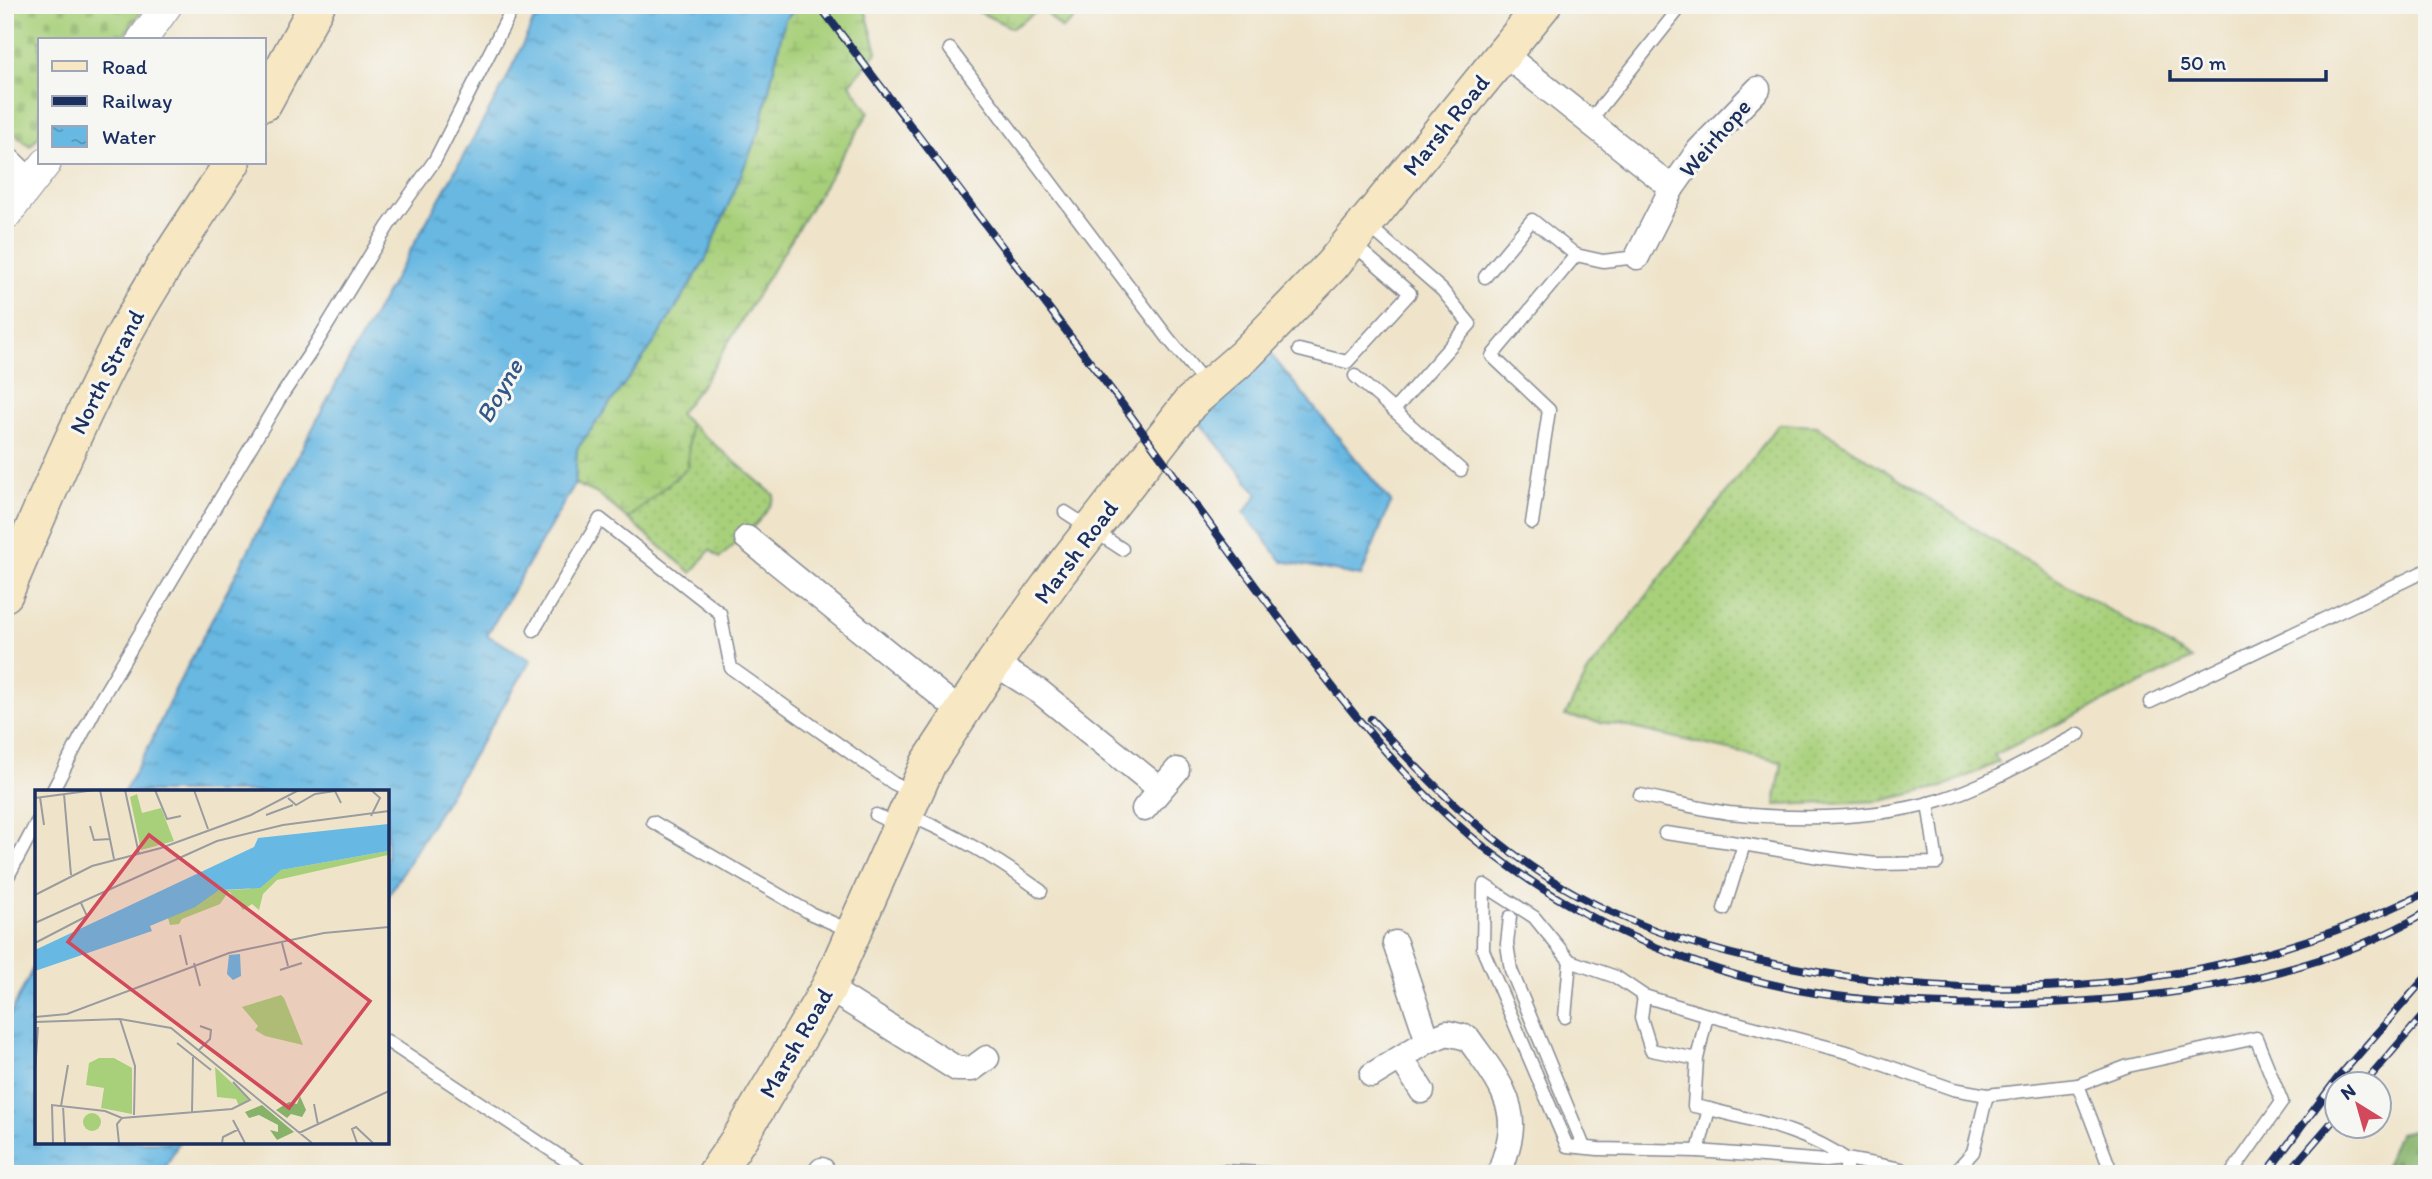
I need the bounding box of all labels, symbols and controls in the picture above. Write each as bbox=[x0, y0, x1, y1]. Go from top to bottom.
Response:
legend bbox=[38, 38, 266, 164]
scale bar bbox=[2170, 38, 2325, 82]
text: 50 m bbox=[2180, 50, 2227, 75]
text: Road bbox=[102, 54, 148, 79]
street label: Marsh Road bbox=[1396, 68, 1495, 181]
text: Railway bbox=[102, 88, 172, 113]
street label: Weirhope bbox=[1672, 92, 1757, 183]
text: Water bbox=[102, 124, 156, 149]
street label: North Strand bbox=[63, 305, 150, 439]
water label: Boyne bbox=[468, 352, 531, 429]
street label: Marsh Road bbox=[1027, 494, 1124, 609]
inset map bbox=[35, 790, 388, 1144]
street label: Marsh Road bbox=[752, 982, 839, 1103]
north arrow bbox=[2324, 1070, 2394, 1140]
text: N bbox=[2336, 1079, 2360, 1105]

